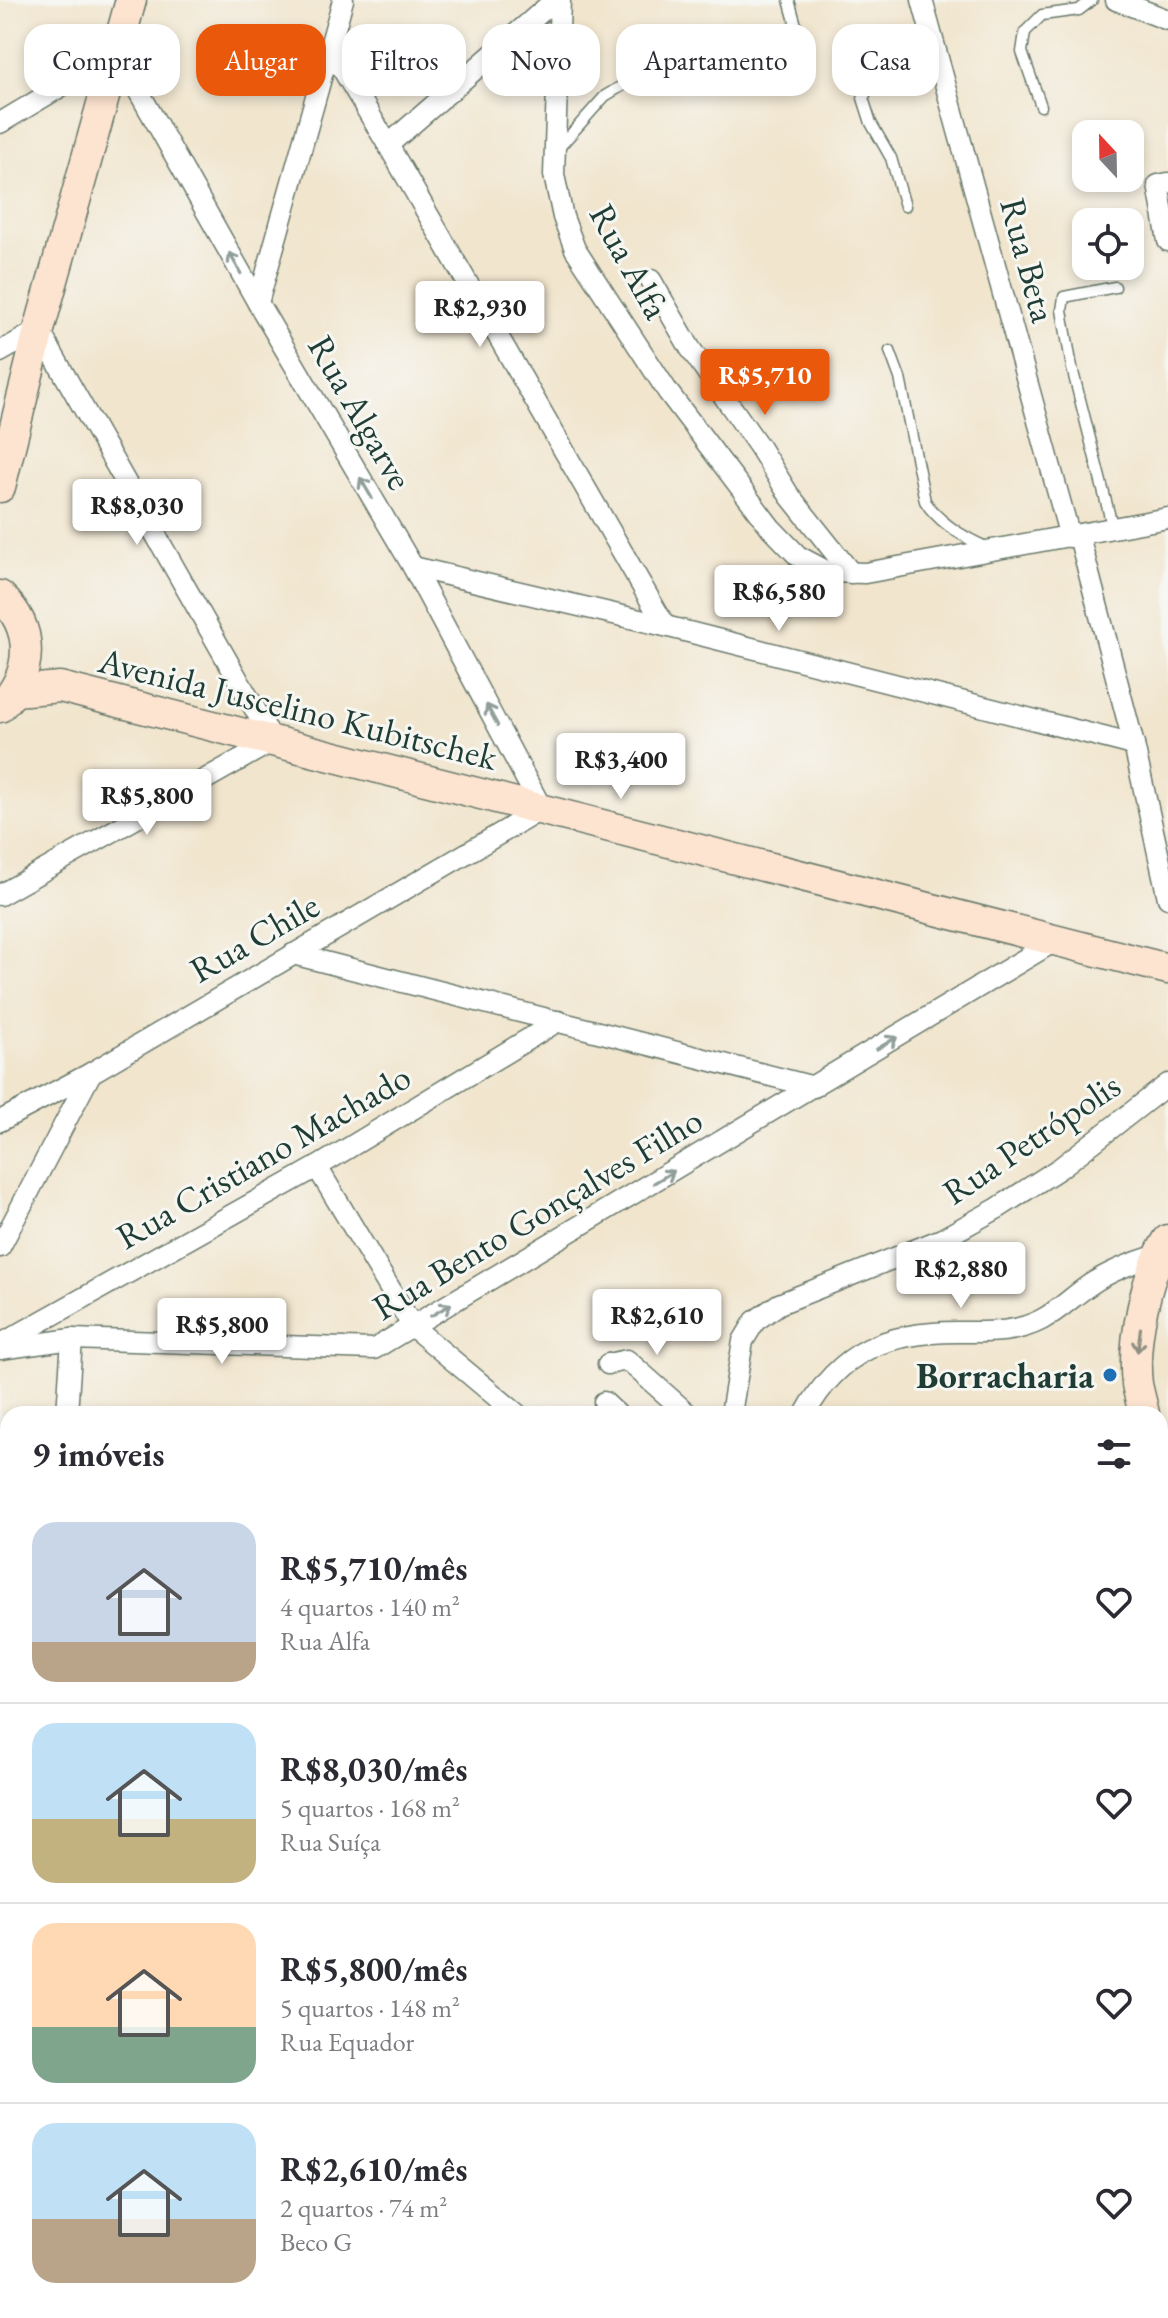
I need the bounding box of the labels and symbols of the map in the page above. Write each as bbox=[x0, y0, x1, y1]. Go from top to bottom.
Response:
north arrow bbox=[1072, 120, 1144, 192]
street label: Rua Beta bbox=[989, 193, 1068, 328]
street label: Rua Alfa bbox=[579, 195, 681, 328]
one-way arrow bbox=[227, 252, 243, 275]
pin: R$2,930 bbox=[406, 281, 554, 349]
street label: Rua Algarve bbox=[298, 327, 424, 498]
pin: R$5,710 bbox=[691, 349, 839, 417]
one-way arrow bbox=[358, 477, 374, 500]
pin: R$8,030 bbox=[63, 479, 211, 547]
pin: R$6,580 bbox=[705, 565, 853, 633]
street label: Avenida Juscelino Kubitschek bbox=[93, 636, 503, 781]
one-way arrow bbox=[483, 704, 499, 728]
pin: R$3,400 bbox=[547, 733, 695, 801]
pin: R$5,800 bbox=[73, 769, 221, 837]
street label: Rua Chile bbox=[181, 882, 327, 993]
one-way arrow bbox=[875, 1035, 898, 1051]
street label: Rua Cristiano Machado bbox=[108, 1053, 419, 1260]
street label: Rua Petrópolis bbox=[933, 1062, 1129, 1215]
street label: Rua Bento Gonçalves Filho bbox=[364, 1096, 711, 1331]
one-way arrow bbox=[652, 1169, 675, 1185]
pin: R$2,880 bbox=[887, 1242, 1035, 1310]
pin: R$2,610 bbox=[583, 1289, 731, 1357]
pin: R$5,800 bbox=[148, 1298, 296, 1366]
one-way arrow bbox=[429, 1302, 452, 1318]
one-way arrow bbox=[1131, 1326, 1146, 1353]
place label: Borracharia bbox=[916, 1352, 1094, 1399]
marker: Borracharia bbox=[1101, 1366, 1119, 1384]

